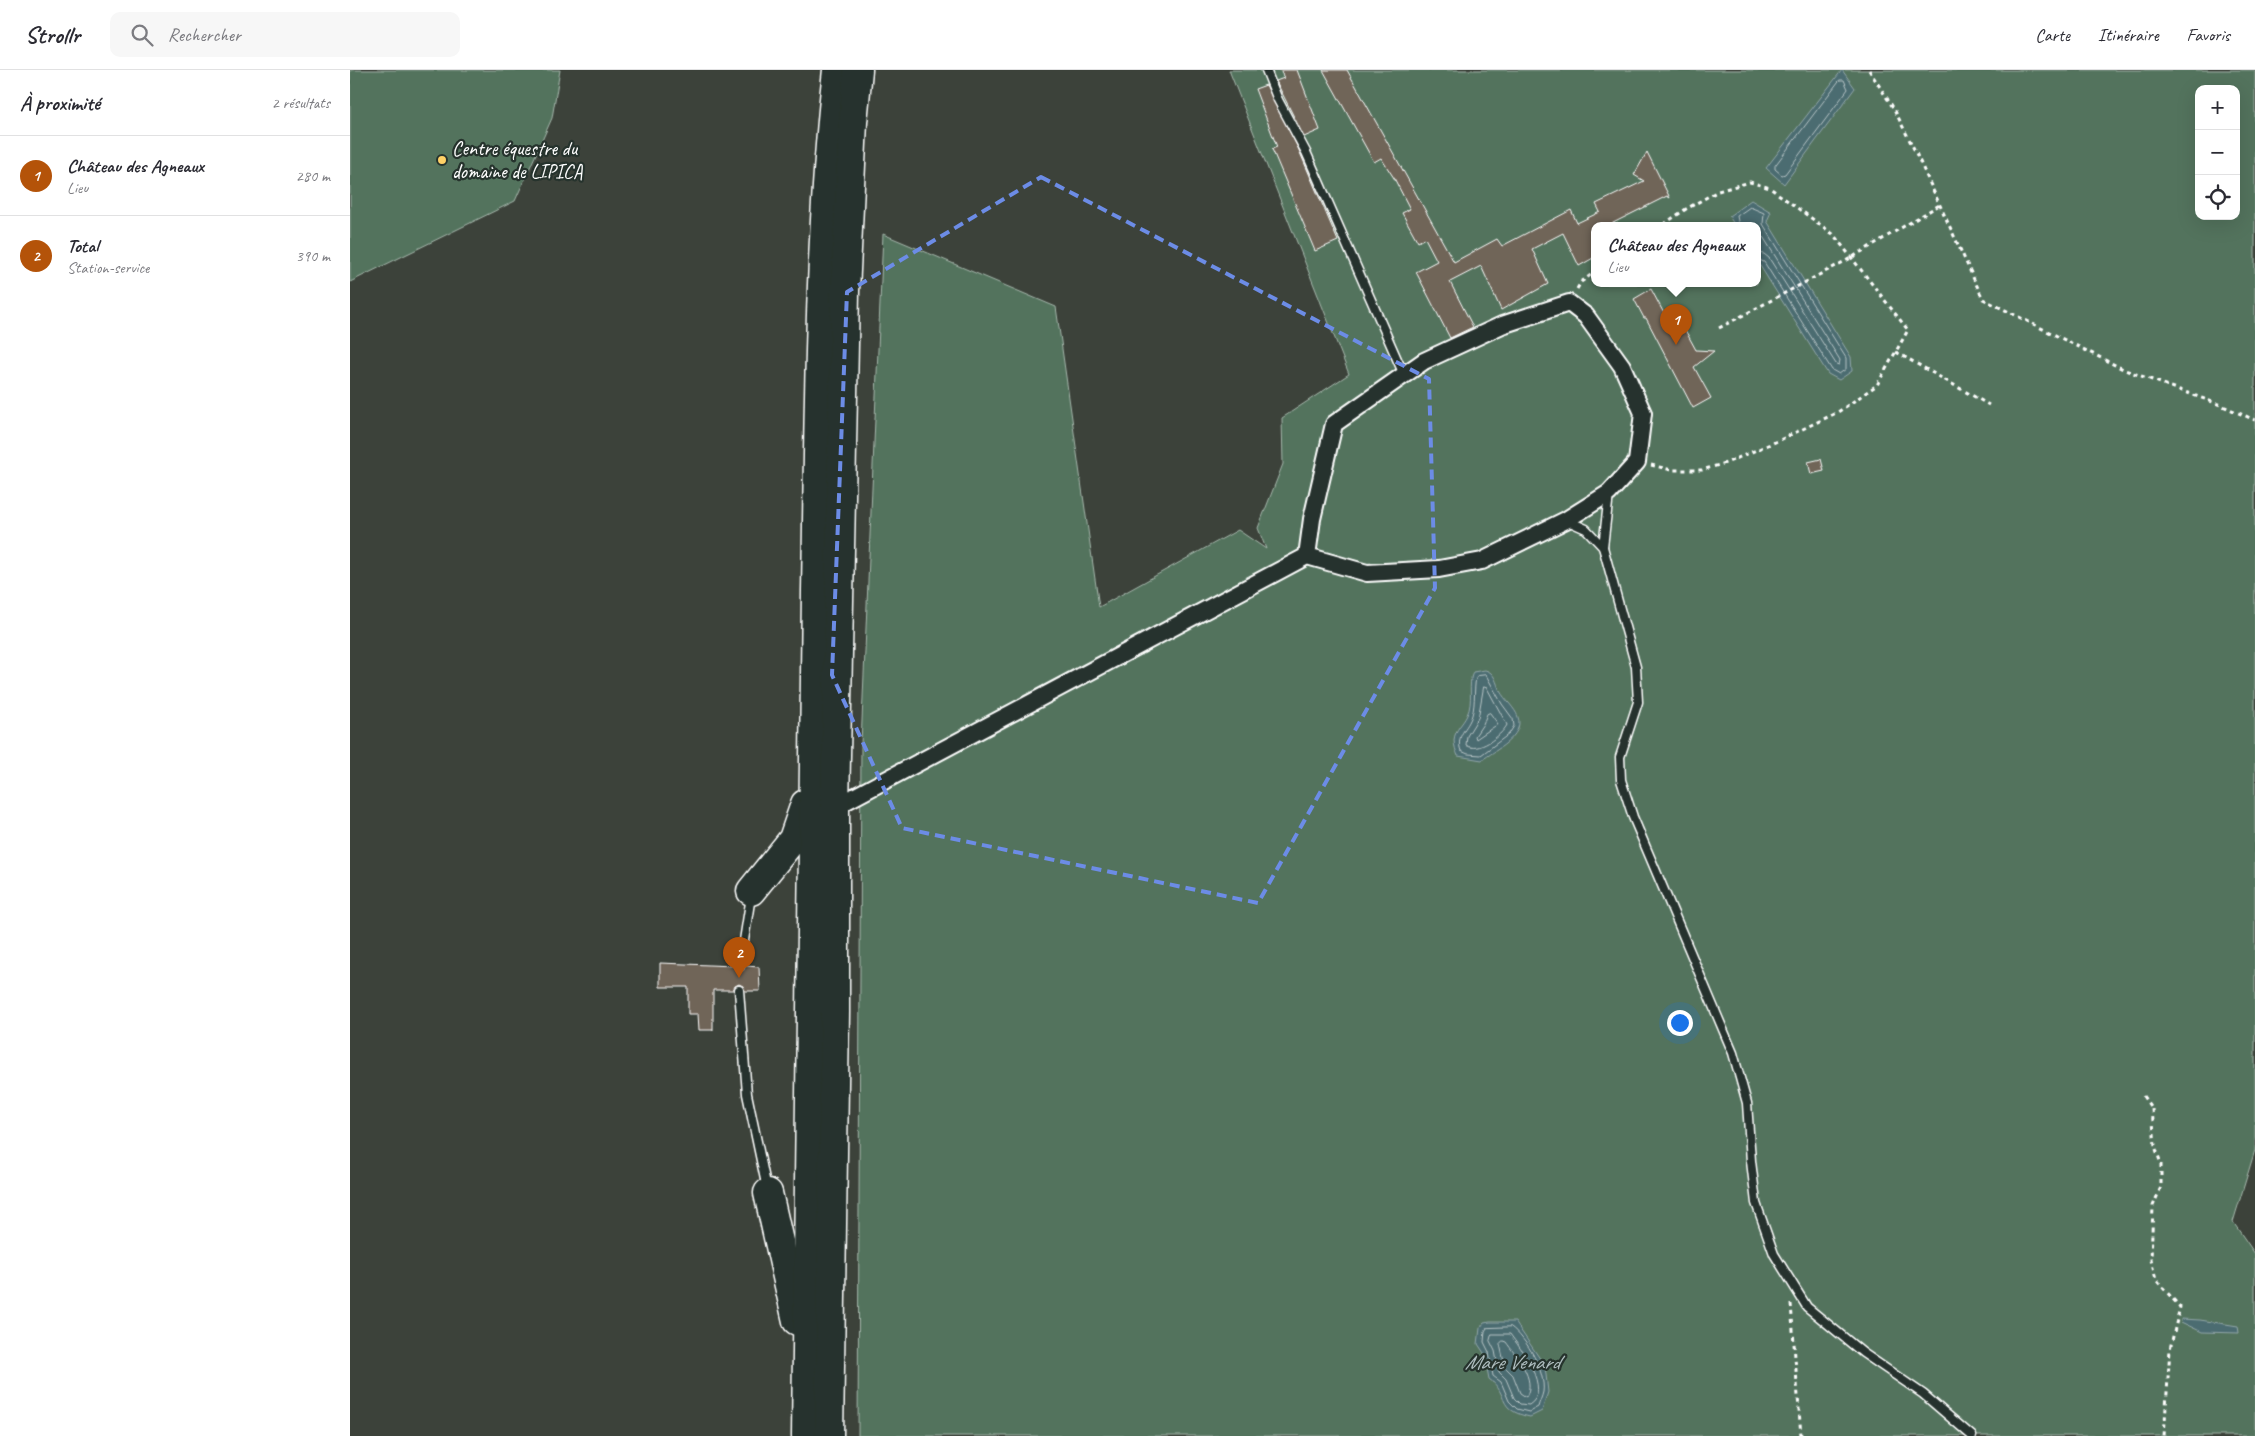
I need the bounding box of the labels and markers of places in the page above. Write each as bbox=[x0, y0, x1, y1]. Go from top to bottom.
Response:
place label: Centre équestre du domaine de LIPICA bbox=[452, 136, 583, 184]
marker: Centre équestre du domaine de LIPICA bbox=[436, 154, 448, 166]
pin: 1 bbox=[1660, 304, 1692, 345]
pin: 2 bbox=[723, 937, 755, 978]

